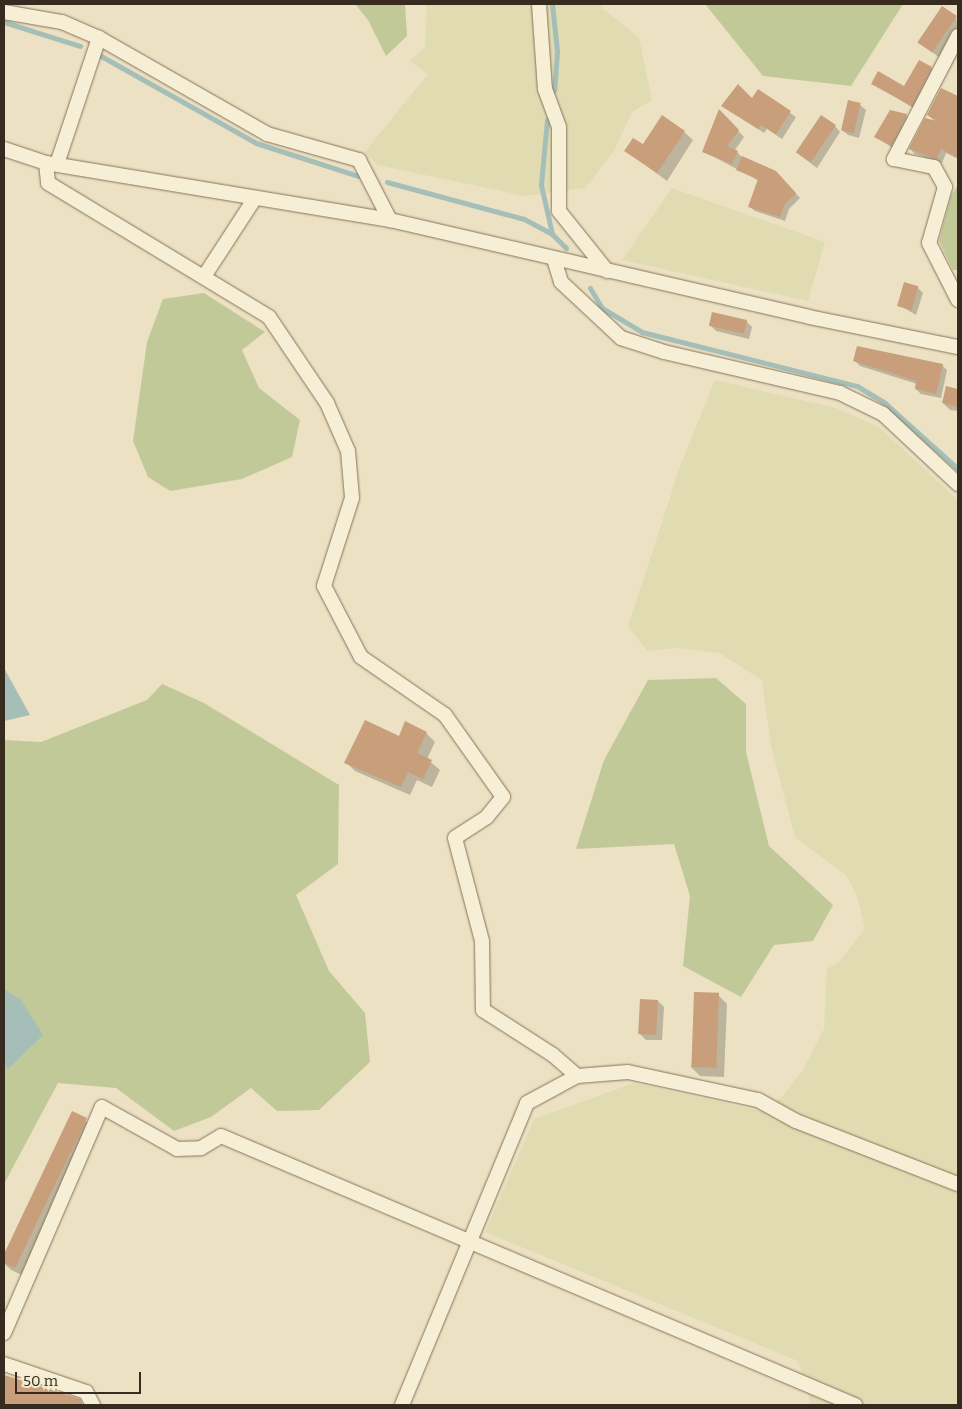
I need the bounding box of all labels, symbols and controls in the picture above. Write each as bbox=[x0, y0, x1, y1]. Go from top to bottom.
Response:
scale bar bbox=[18, 1362, 144, 1394]
text: 50 m bbox=[23, 1372, 58, 1390]

